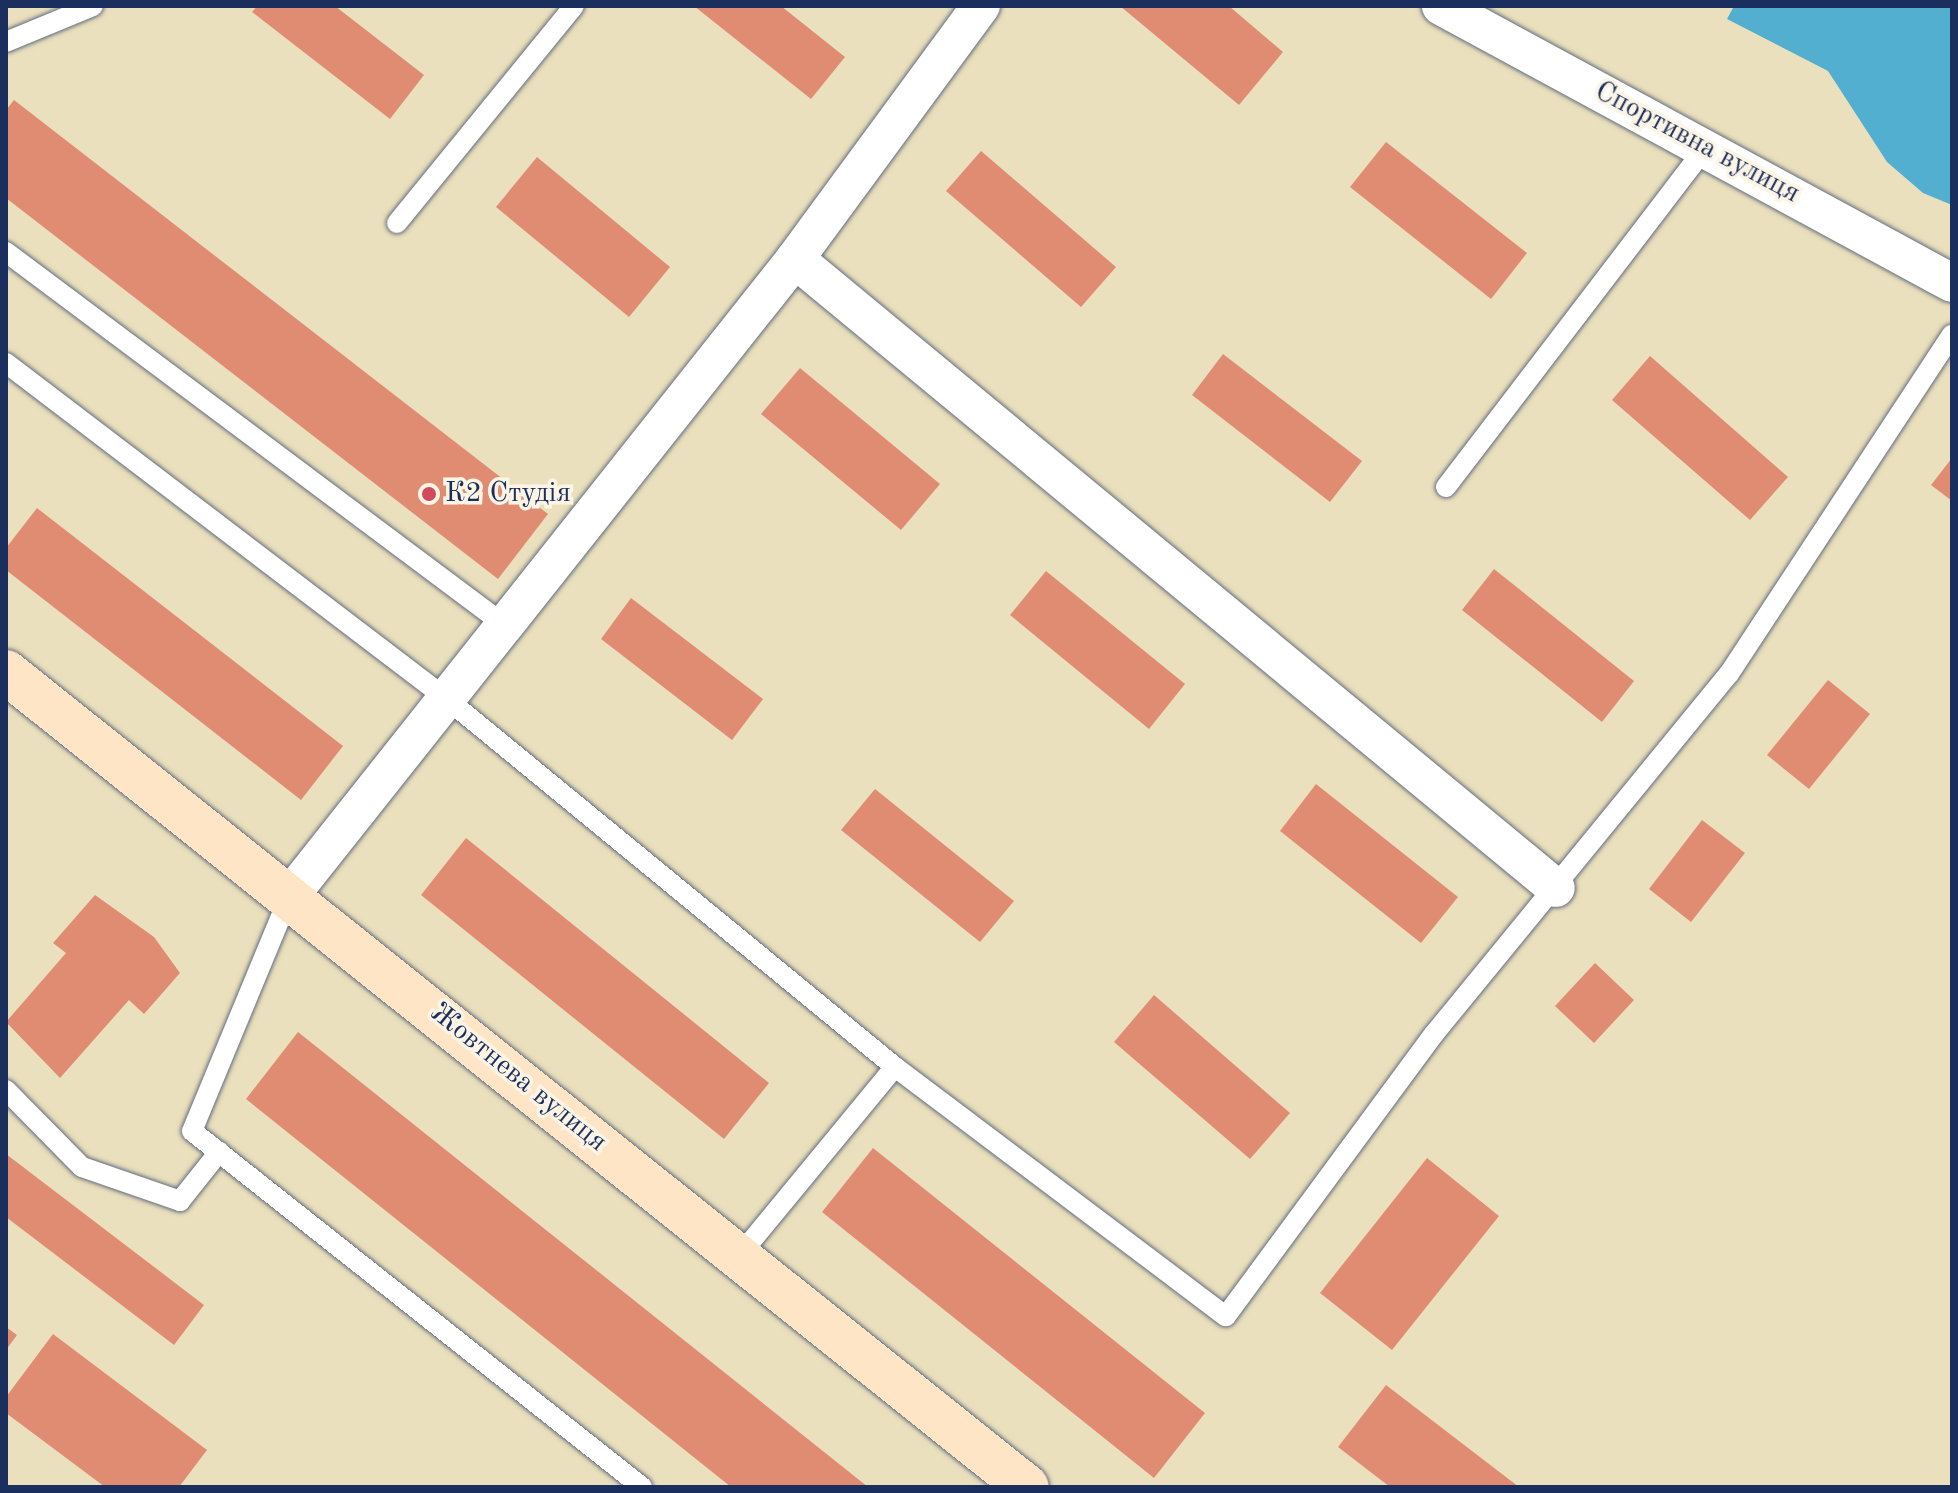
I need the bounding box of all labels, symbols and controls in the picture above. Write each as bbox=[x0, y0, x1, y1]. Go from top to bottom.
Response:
street label: Спортивна вулиця bbox=[1589, 75, 1805, 211]
place label: К2 Студiя bbox=[445, 477, 571, 511]
marker: К2 Студiя bbox=[420, 485, 438, 503]
street label: Жовтнева вулиця bbox=[423, 996, 613, 1160]

